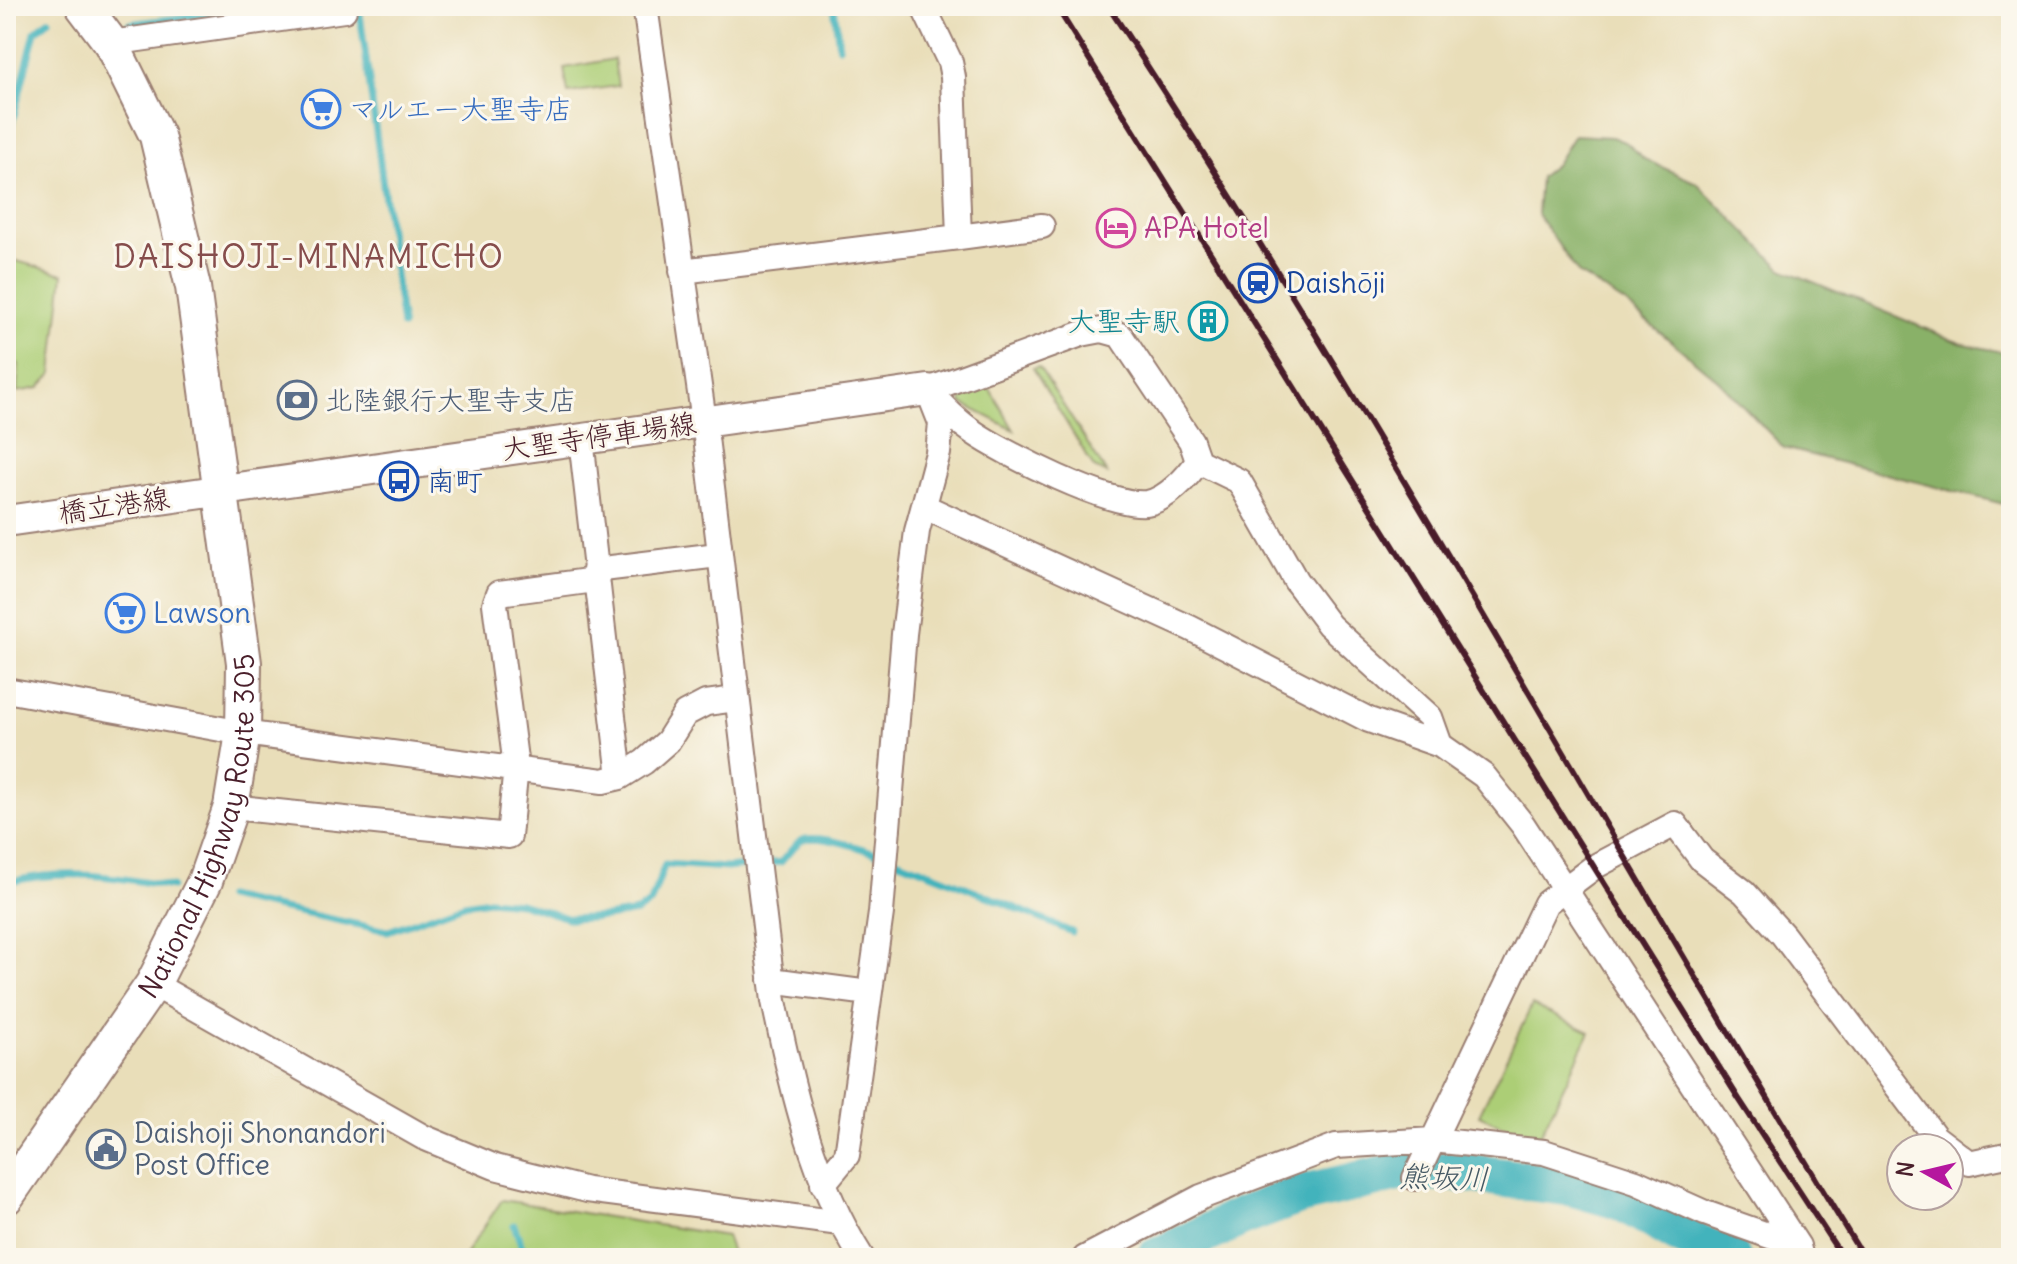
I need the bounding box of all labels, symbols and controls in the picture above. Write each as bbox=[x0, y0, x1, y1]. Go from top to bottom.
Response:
supermarket icon: マルエー大聖寺店 bbox=[300, 88, 342, 130]
place label: マルエー大聖寺店 bbox=[349, 91, 572, 127]
hotel icon: APA Hotel bbox=[1095, 207, 1137, 249]
place label: APA Hotel bbox=[1144, 210, 1269, 246]
district label: DAISHOJI-MINAMICHO bbox=[113, 236, 505, 277]
station icon: Daishōji bbox=[1237, 262, 1279, 304]
place label: Daishōji bbox=[1286, 265, 1385, 301]
building icon: 大聖寺駅 bbox=[1187, 300, 1229, 342]
place label: 大聖寺駅 bbox=[1068, 303, 1180, 339]
bank icon: 北陸銀行大聖寺支店 bbox=[276, 379, 318, 421]
place label: 北陸銀行大聖寺支店 bbox=[325, 382, 577, 418]
street label: 大聖寺停車場線 bbox=[499, 405, 699, 467]
bus stop icon: 南町 bbox=[378, 460, 420, 502]
place label: 南町 bbox=[427, 463, 483, 499]
street label: 橋立港線 bbox=[56, 479, 172, 531]
supermarket icon: Lawson bbox=[104, 592, 146, 634]
place label: Lawson bbox=[153, 595, 251, 631]
street label: National Highway Route 305 bbox=[131, 652, 263, 1005]
place label: Daishoji Shonandori Post Office bbox=[134, 1115, 386, 1183]
public building icon: Daishoji Shonandori Post Office bbox=[85, 1128, 127, 1170]
north arrow bbox=[1885, 1132, 1965, 1212]
water label: 熊坂川 bbox=[1398, 1156, 1490, 1198]
text: N bbox=[1890, 1160, 1920, 1179]

